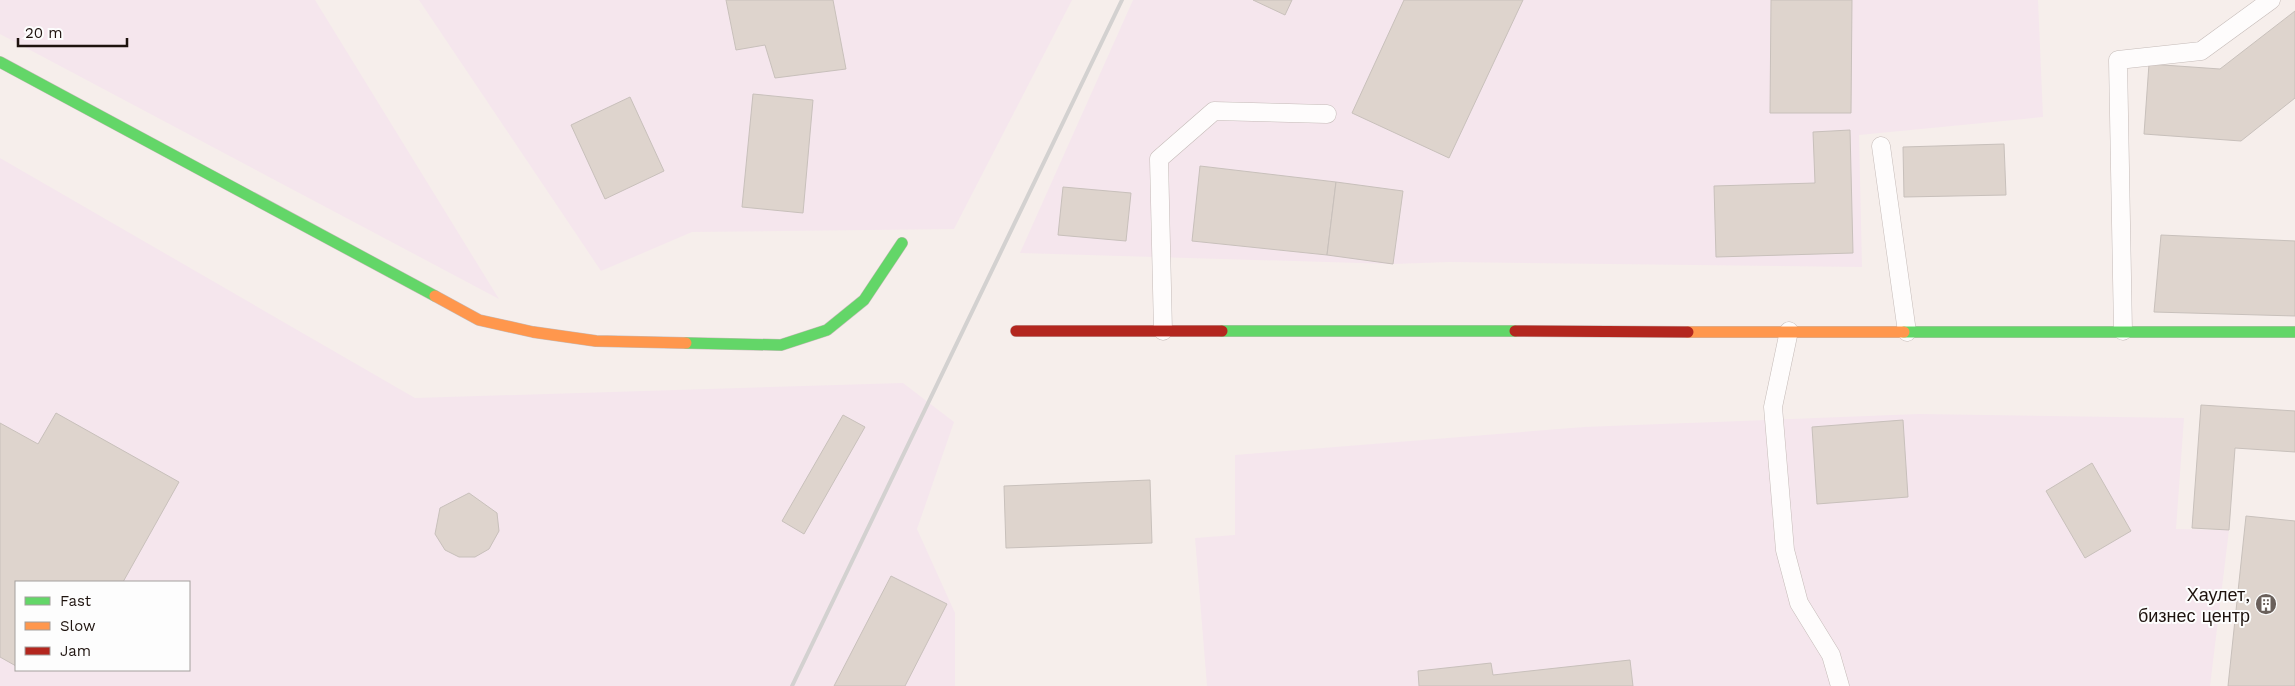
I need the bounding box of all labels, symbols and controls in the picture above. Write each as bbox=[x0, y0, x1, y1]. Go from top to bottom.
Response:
scale bar bbox=[18, 15, 126, 47]
text: 20 m bbox=[25, 24, 63, 42]
legend bbox=[15, 581, 190, 671]
place label: Хаулет, бизнес центр bbox=[2138, 584, 2250, 626]
text: Fast bbox=[60, 592, 92, 610]
building icon: Хаулет, бизнес центр bbox=[2254, 592, 2278, 616]
text: Slow bbox=[60, 617, 96, 635]
text: Jam bbox=[60, 642, 91, 660]

